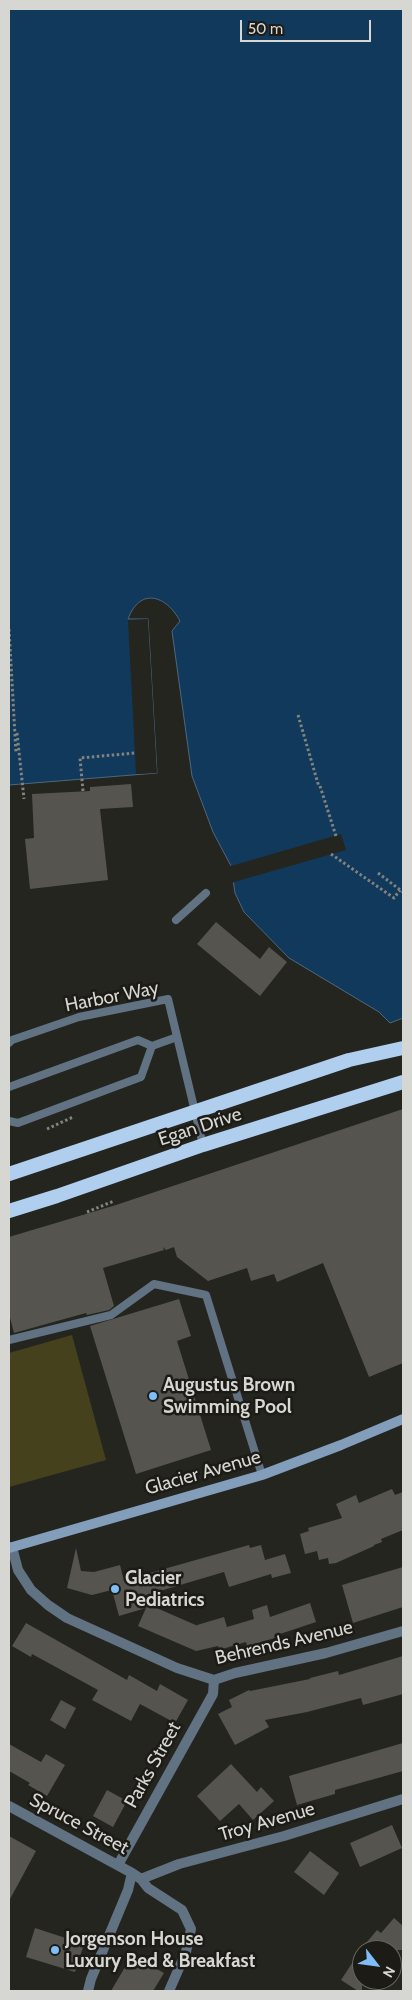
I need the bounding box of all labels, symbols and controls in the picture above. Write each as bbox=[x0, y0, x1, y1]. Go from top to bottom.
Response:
scale bar bbox=[242, 10, 373, 42]
text: 50 m bbox=[248, 20, 283, 38]
street label: Harbor Way bbox=[63, 977, 161, 1017]
street label: Egan Drive bbox=[155, 1103, 245, 1151]
place label: Augustus Brown Swimming Pool bbox=[163, 1374, 295, 1418]
marker: Augustus Brown Swimming Pool bbox=[147, 1390, 159, 1402]
street label: Glacier Avenue bbox=[143, 1446, 263, 1500]
place label: Glacier Pediatrics bbox=[125, 1567, 205, 1611]
marker: Glacier Pediatrics bbox=[109, 1583, 121, 1595]
street label: Behrends Avenue bbox=[213, 1616, 355, 1670]
street label: Parks Street bbox=[120, 1718, 186, 1812]
street label: Spruce Street bbox=[26, 1788, 132, 1860]
street label: Troy Avenue bbox=[216, 1797, 318, 1847]
place label: Jorgenson House Luxury Bed & Breakfast bbox=[65, 1928, 255, 1972]
north arrow bbox=[352, 1940, 402, 1990]
marker: Jorgenson House Luxury Bed & Breakfast bbox=[49, 1944, 61, 1956]
text: N bbox=[379, 1963, 399, 1981]

